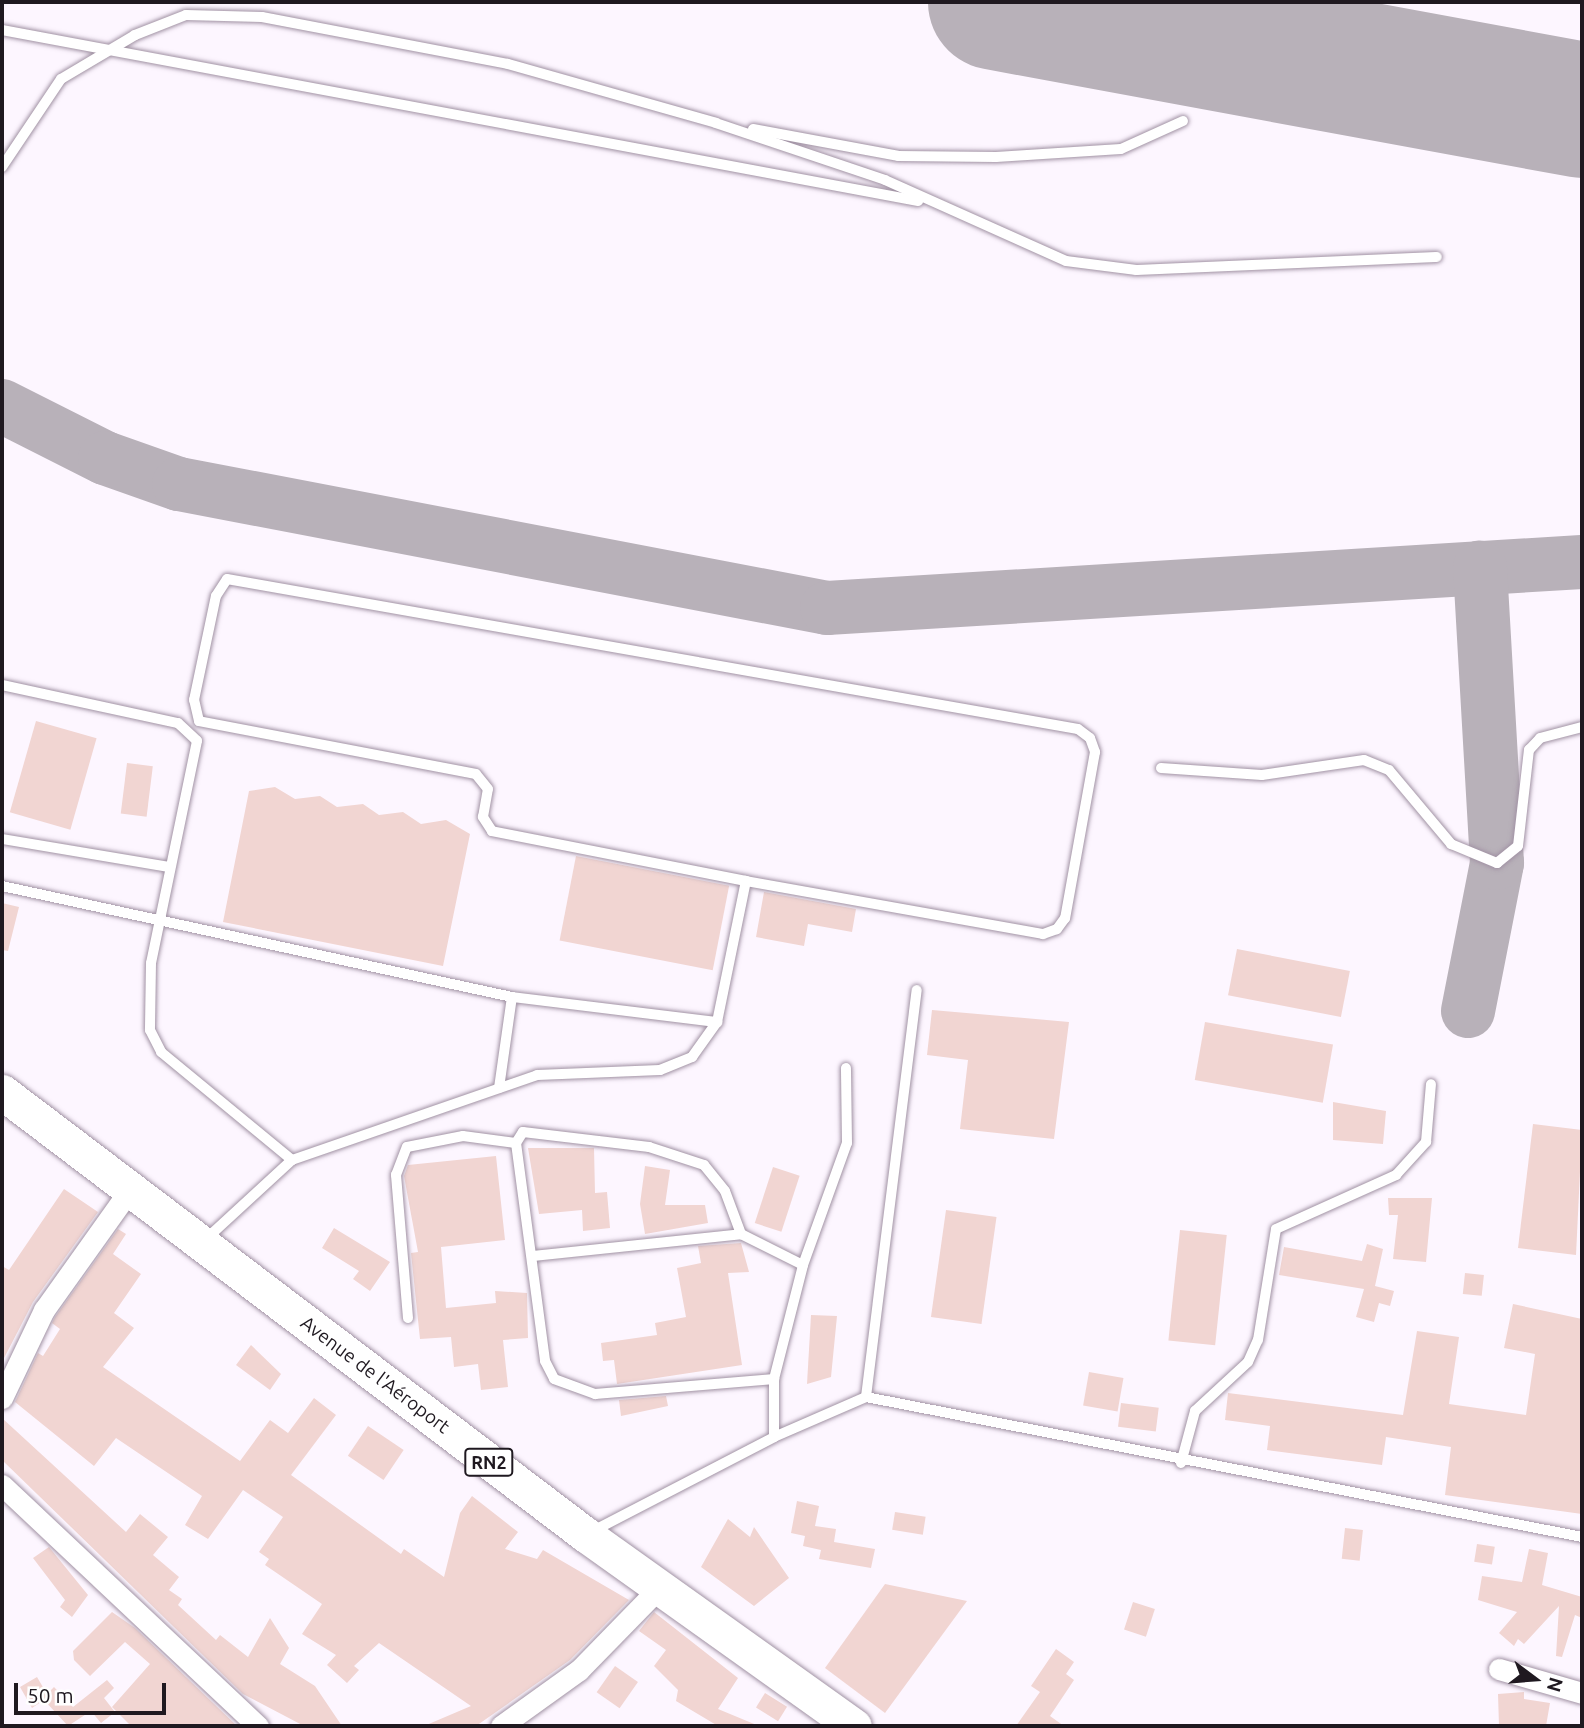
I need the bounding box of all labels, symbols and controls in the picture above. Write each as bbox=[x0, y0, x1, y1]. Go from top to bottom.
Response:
street label: Avenue de l'Aéroport bbox=[296, 1312, 454, 1438]
road number: RN2 bbox=[463, 1448, 515, 1476]
north arrow bbox=[1500, 1644, 1570, 1714]
scale bar bbox=[18, 1668, 170, 1712]
text: N bbox=[1543, 1675, 1568, 1695]
text: 50 m bbox=[27, 1683, 74, 1707]

